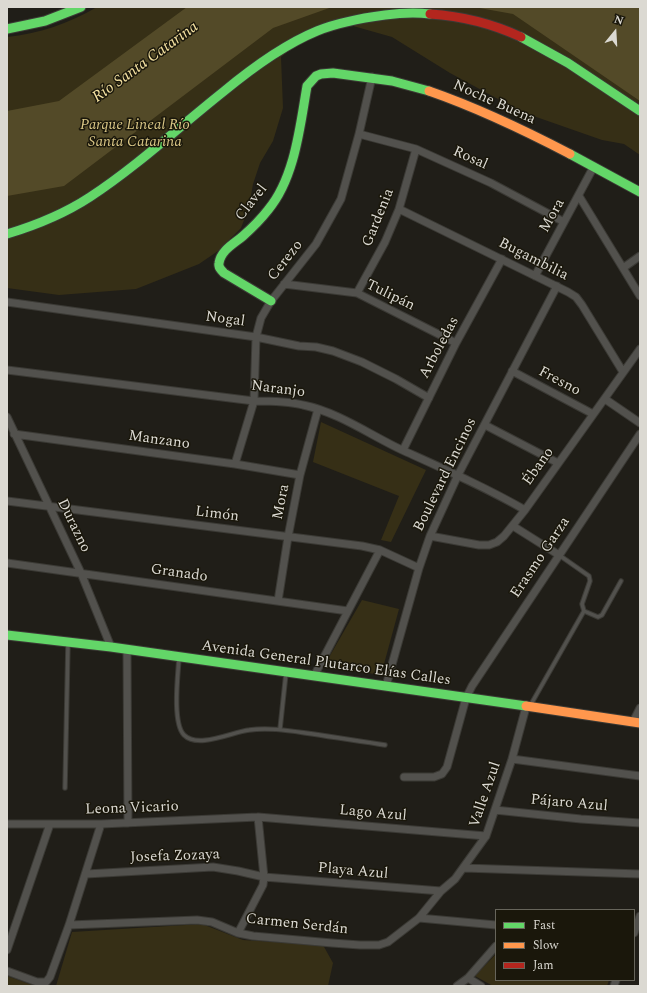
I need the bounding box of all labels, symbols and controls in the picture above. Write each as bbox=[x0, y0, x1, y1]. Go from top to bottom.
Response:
text: N bbox=[612, 11, 626, 30]
north arrow bbox=[595, 12, 635, 52]
water label: Río Santa Catarina bbox=[89, 18, 203, 108]
street label: Noche Buena bbox=[450, 77, 538, 129]
park label: Parque Lineal Río Santa Catarina bbox=[80, 117, 190, 152]
street label: Rosal bbox=[450, 143, 490, 175]
street label: Clavel bbox=[232, 181, 272, 225]
street label: Gardenia bbox=[359, 186, 399, 250]
street label: Mora bbox=[536, 196, 570, 236]
street label: Bugambilia bbox=[495, 235, 571, 285]
street label: Cerezo bbox=[265, 237, 307, 285]
street label: Tulipán bbox=[363, 276, 417, 316]
street label: Nogal bbox=[204, 308, 246, 332]
street label: Arboledas bbox=[416, 314, 464, 382]
street label: Fresno bbox=[535, 363, 583, 401]
street label: Naranjo bbox=[250, 378, 306, 402]
street label: Boulevard Encinos bbox=[411, 415, 481, 535]
street label: Manzano bbox=[127, 428, 191, 454]
street label: Ébano bbox=[519, 444, 559, 490]
street label: Mora bbox=[270, 483, 294, 521]
street label: Durazno bbox=[52, 496, 94, 556]
street label: Limón bbox=[194, 503, 240, 527]
street label: Erasmo Garza bbox=[507, 514, 575, 602]
street label: Granado bbox=[149, 561, 209, 587]
street label: Avenida General Plutarco Elías Calles bbox=[200, 638, 452, 690]
street label: Valle Azul bbox=[466, 760, 506, 830]
street label: Pájaro Azul bbox=[530, 792, 608, 816]
street label: Leona Vicario bbox=[85, 798, 179, 820]
street label: Lago Azul bbox=[339, 802, 407, 826]
street label: Josefa Zozaya bbox=[130, 846, 220, 868]
street label: Playa Azul bbox=[317, 860, 389, 884]
legend bbox=[495, 909, 635, 981]
street label: Carmen Serdán bbox=[245, 911, 349, 939]
text: Fast bbox=[533, 916, 555, 935]
text: Slow bbox=[533, 936, 558, 955]
text: Jam bbox=[533, 956, 554, 975]

